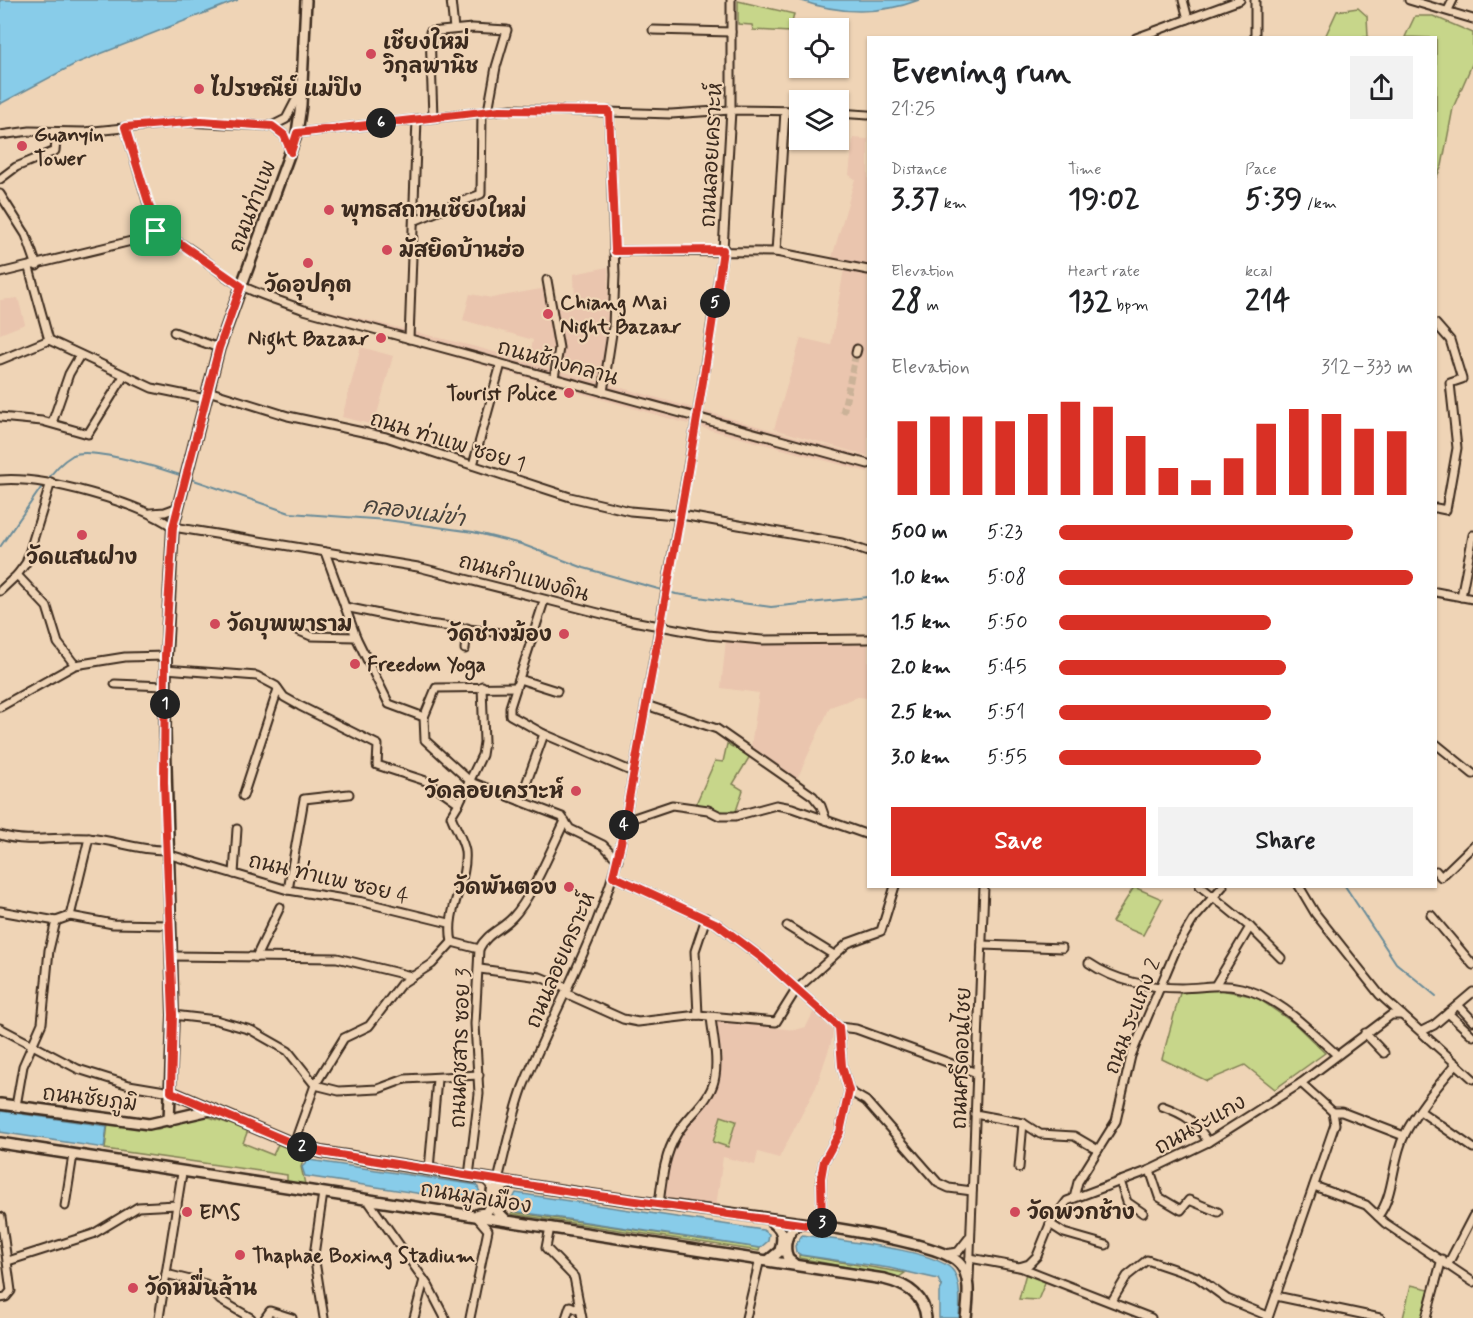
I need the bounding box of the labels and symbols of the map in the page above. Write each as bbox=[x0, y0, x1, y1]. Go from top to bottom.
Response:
place label: เชียงใหม่ วิกุลพานิช bbox=[383, 27, 478, 82]
marker: เชียงใหม่ วิกุลพานิช bbox=[364, 47, 378, 61]
place label: ไปรษณีย์ แม่ปิง bbox=[210, 74, 362, 104]
marker: ไปรษณีย์ แม่ปิง bbox=[192, 82, 206, 96]
street label: ถนนลอยเคราะห์ bbox=[694, 82, 730, 228]
pin: 6 bbox=[366, 108, 396, 138]
place label: Guanyin Tower bbox=[34, 121, 104, 173]
marker: Guanyin Tower bbox=[15, 139, 29, 153]
street label: ถนนท่าแพ bbox=[223, 156, 283, 256]
place label: พุทธสถานเชียงใหม่ bbox=[341, 195, 526, 226]
marker: พุทธสถานเชียงใหม่ bbox=[322, 203, 336, 217]
pin bbox=[130, 205, 181, 256]
place label: มัสยิดบ้านฮ่อ bbox=[399, 235, 525, 265]
marker: มัสยิดบ้านฮ่อ bbox=[380, 243, 394, 257]
marker: วัดอุปคุต bbox=[301, 256, 315, 270]
place label: วัดอุปคุต bbox=[264, 272, 352, 301]
pin: 5 bbox=[700, 288, 730, 318]
place label: Chiang Mai Night Bazaar bbox=[560, 289, 682, 343]
marker: Chiang Mai Night Bazaar bbox=[541, 307, 555, 321]
place label: Night Bazaar bbox=[248, 325, 369, 355]
marker: Night Bazaar bbox=[374, 331, 388, 345]
street label: ถนนช้างคลาน bbox=[494, 333, 621, 393]
place label: Tourist Police bbox=[446, 380, 558, 408]
marker: Tourist Police bbox=[562, 386, 576, 400]
street label: ถนน ท่าแพ ซอย 1 bbox=[367, 405, 529, 479]
water label: คลองแม่ข่า bbox=[361, 491, 468, 534]
marker: วัดแสนฝาง bbox=[75, 528, 89, 542]
place label: วัดแสนฝาง bbox=[27, 544, 138, 572]
street label: ถนนกำแพงดิน bbox=[455, 547, 592, 609]
place label: วัดบุพพาราม bbox=[227, 611, 352, 640]
marker: วัดบุพพาราม bbox=[208, 617, 222, 631]
place label: วัดช่างฆ้อง bbox=[447, 619, 552, 649]
marker: วัดช่างฆ้อง bbox=[557, 627, 571, 641]
place label: Freedom Yoga bbox=[367, 651, 486, 681]
marker: Freedom Yoga bbox=[348, 657, 362, 671]
pin: 1 bbox=[150, 689, 180, 719]
place label: วัดลอยเคราะห์ bbox=[425, 776, 564, 806]
marker: วัดลอยเคราะห์ bbox=[569, 784, 583, 798]
pin: 4 bbox=[609, 810, 639, 840]
street label: ถนน ท่าแพ ซอย 4 bbox=[246, 847, 412, 911]
place label: วัดพันตอง bbox=[454, 874, 557, 902]
marker: วัดพันตอง bbox=[562, 880, 576, 894]
street label: ถนนลอยเคราะห์ bbox=[520, 888, 602, 1033]
street label: ถนน ระแกง 2 bbox=[1098, 955, 1168, 1078]
street label: ถนนคชสาร ซอย 3 bbox=[444, 967, 478, 1129]
street label: ถนนศรีดอนไชย bbox=[946, 986, 978, 1130]
street label: ถนนชัยภูมิ bbox=[41, 1079, 139, 1120]
street label: ถนนระแกง bbox=[1150, 1088, 1251, 1161]
pin: 2 bbox=[287, 1132, 317, 1162]
street label: ถนนมูลเมือง bbox=[418, 1175, 533, 1222]
place label: วัดพวกช้าง bbox=[1027, 1198, 1135, 1227]
place label: EMS bbox=[199, 1199, 241, 1227]
marker: EMS bbox=[180, 1205, 194, 1219]
marker: วัดพวกช้าง bbox=[1008, 1205, 1022, 1219]
pin: 3 bbox=[807, 1208, 837, 1238]
place label: Thaphae Boxing Stadium bbox=[252, 1242, 475, 1270]
marker: Thaphae Boxing Stadium bbox=[233, 1248, 247, 1262]
place label: วัดหมื่นล้าน bbox=[145, 1267, 257, 1303]
marker: วัดหมื่นล้าน bbox=[126, 1281, 140, 1295]

